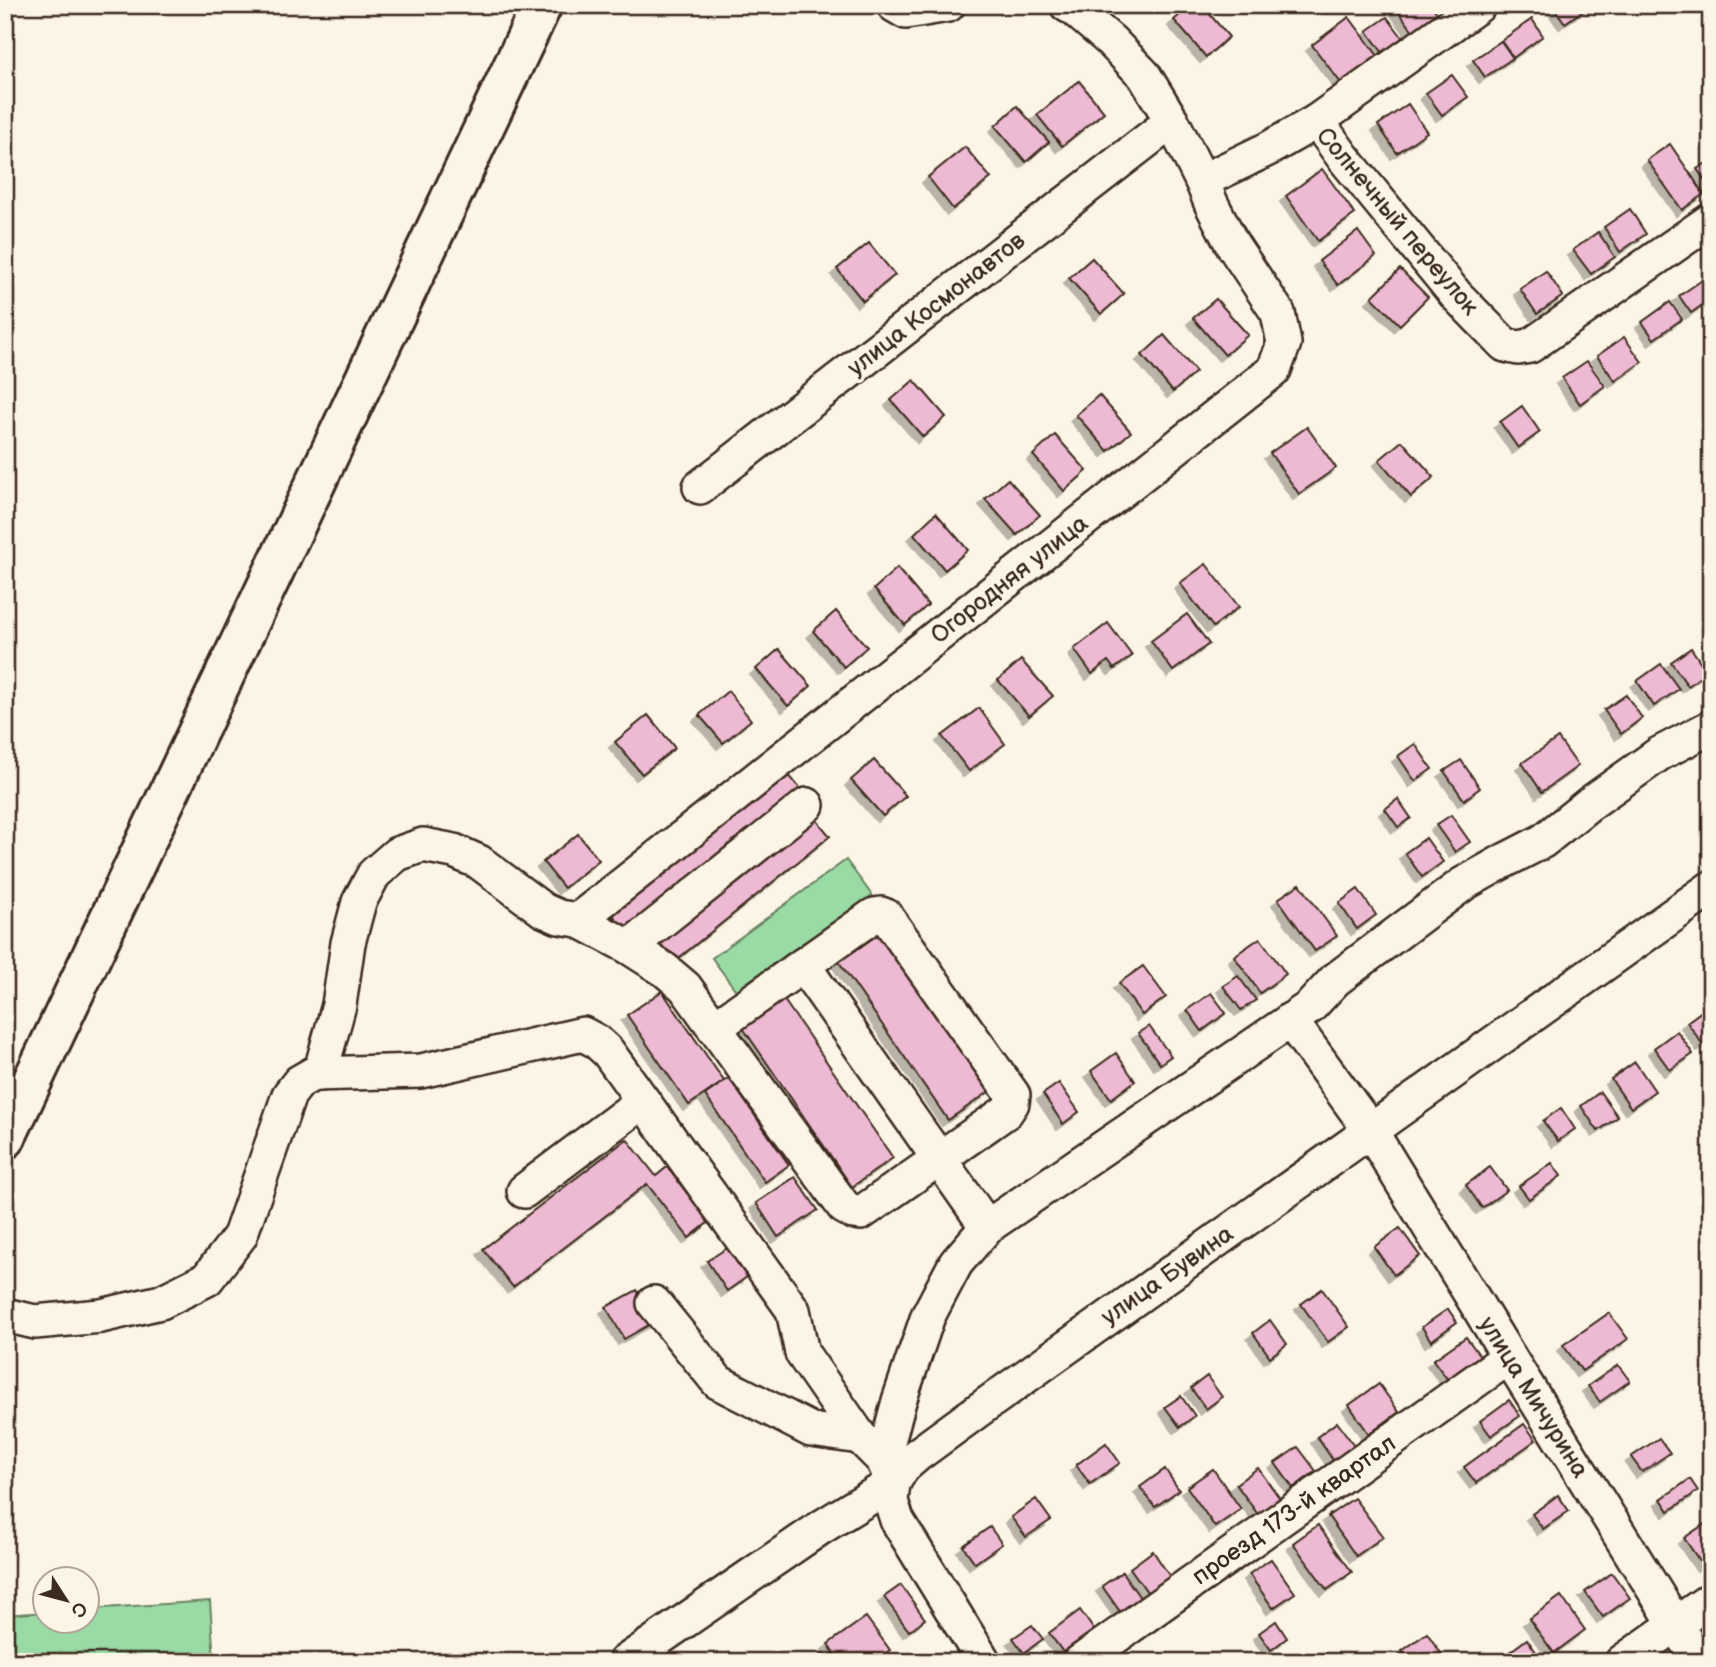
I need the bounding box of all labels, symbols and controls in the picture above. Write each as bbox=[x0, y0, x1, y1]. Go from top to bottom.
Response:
street label: Солнечный переулок bbox=[1311, 121, 1485, 321]
street label: улица Космонавтов bbox=[842, 225, 1031, 382]
street label: Огородняя улица bbox=[925, 509, 1093, 649]
street label: улица Бувина bbox=[1095, 1219, 1239, 1331]
street label: улица Мичурина bbox=[1473, 1311, 1595, 1483]
street label: проезд 173-й квартал bbox=[1187, 1429, 1401, 1591]
north arrow bbox=[32, 1566, 102, 1636]
text: С bbox=[65, 1597, 92, 1621]

